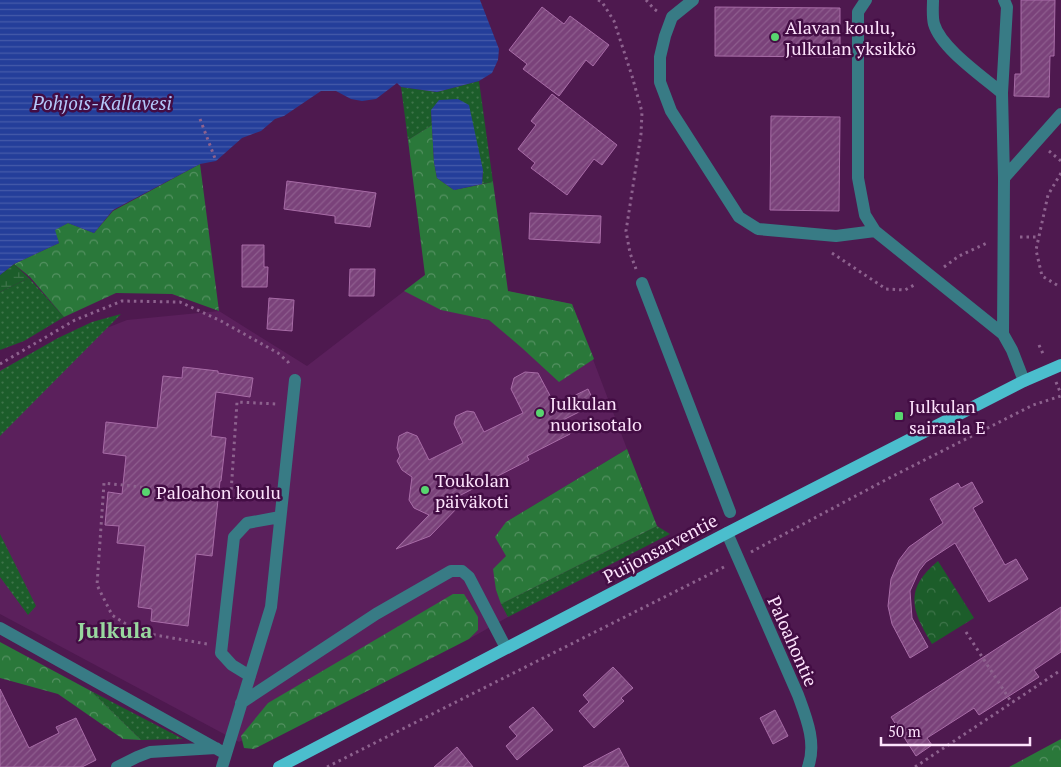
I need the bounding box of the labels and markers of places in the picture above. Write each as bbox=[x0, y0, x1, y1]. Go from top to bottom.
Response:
place label: Alavan koulu, Julkulan yksikkö bbox=[785, 15, 916, 60]
marker: Alavan koulu, Julkulan yksikkö bbox=[769, 31, 781, 43]
place label: Julkulan nuorisotalo bbox=[550, 391, 642, 436]
place label: Julkulan sairaala E bbox=[909, 394, 986, 439]
marker: Julkulan nuorisotalo bbox=[534, 407, 546, 419]
marker: Julkulan sairaala E bbox=[893, 410, 905, 422]
place label: Toukolan päiväkoti bbox=[435, 468, 510, 513]
place label: Paloahon koulu bbox=[156, 480, 281, 504]
marker: Toukolan päiväkoti bbox=[419, 484, 431, 496]
marker: Paloahon koulu bbox=[140, 486, 152, 498]

